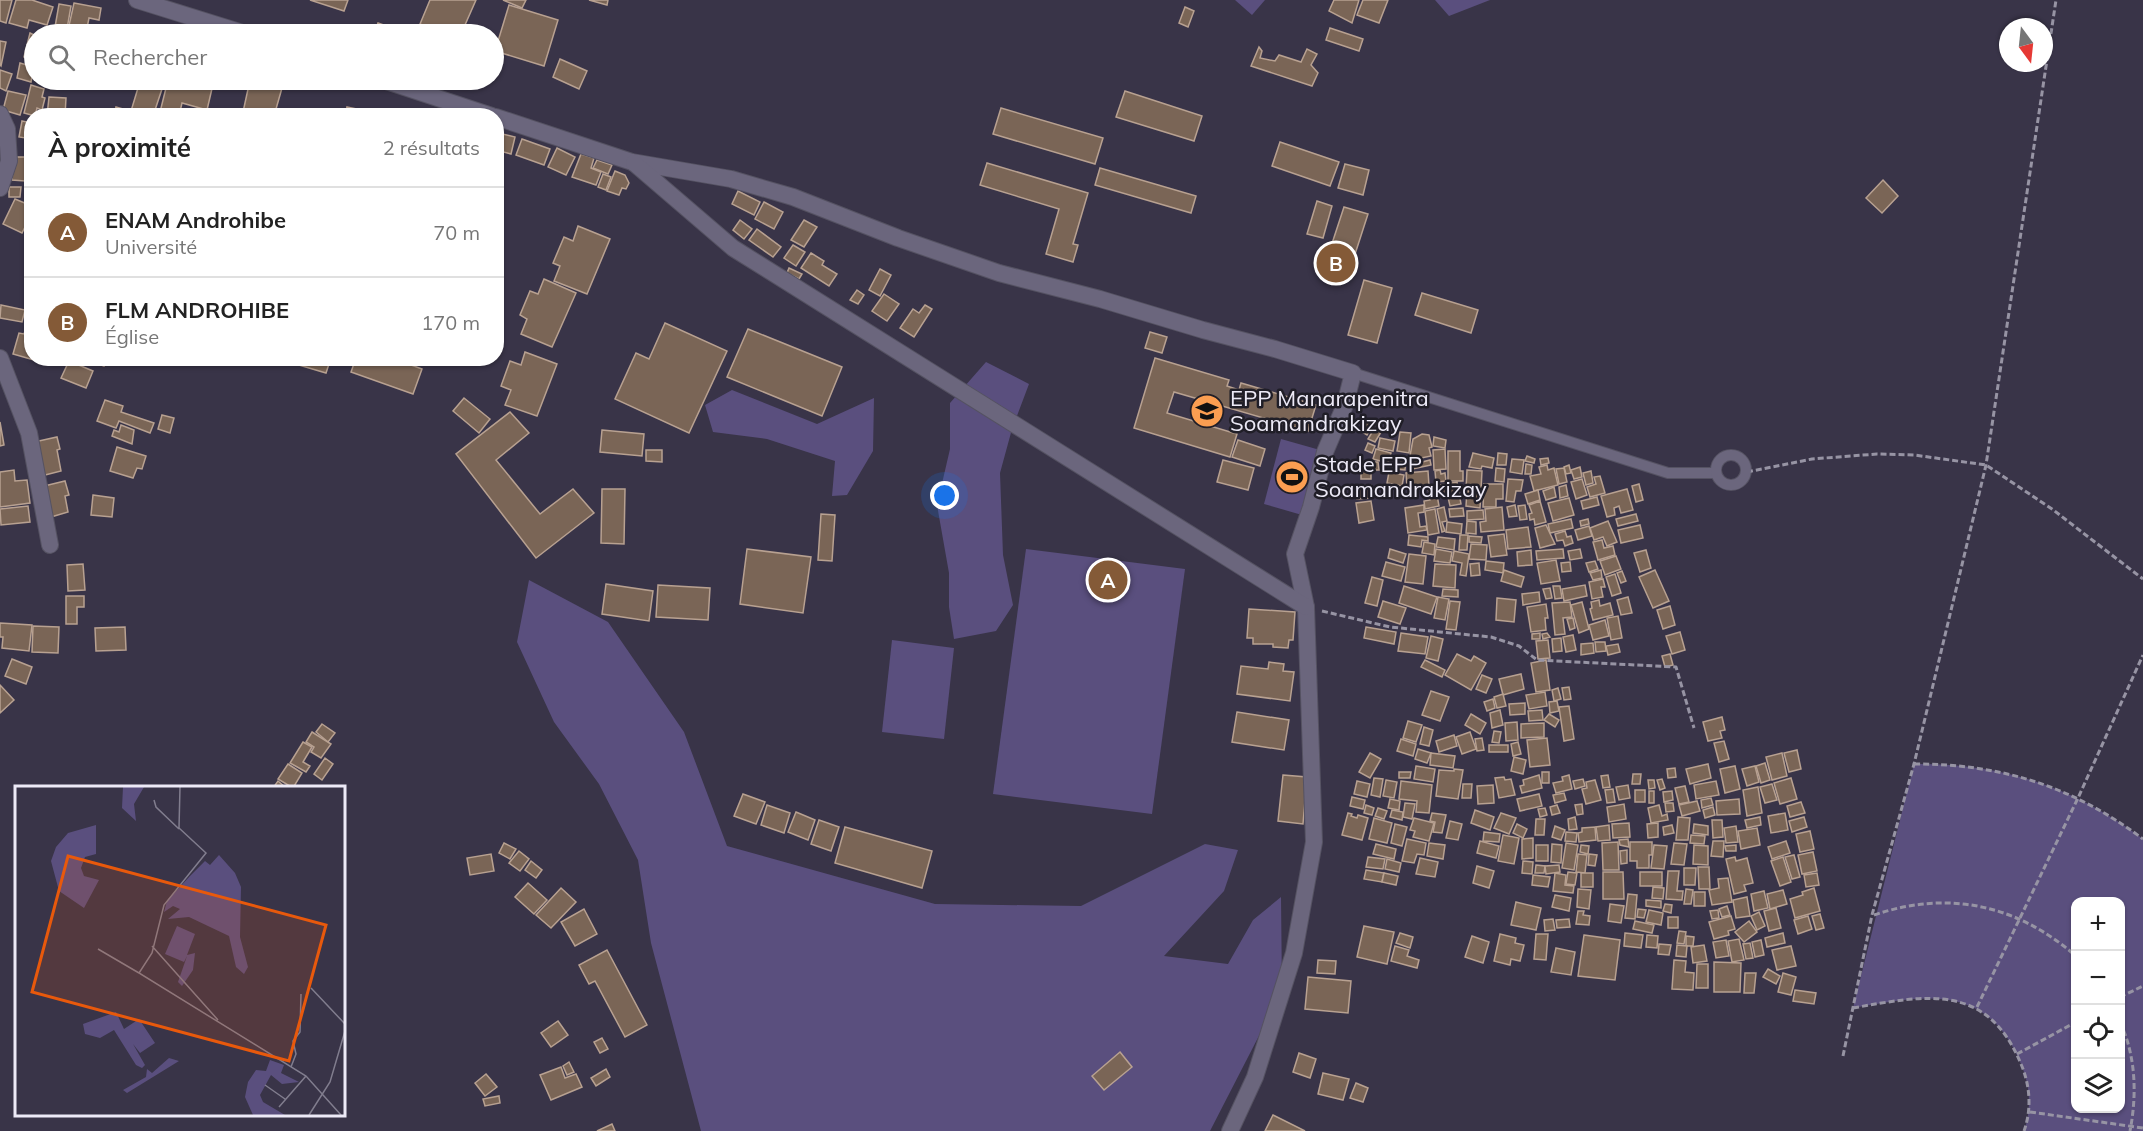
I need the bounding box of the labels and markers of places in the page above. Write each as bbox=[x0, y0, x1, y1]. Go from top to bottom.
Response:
pin: B bbox=[1316, 240, 1356, 286]
place label: EPP Manarapenitra Soamandrakizay bbox=[1230, 384, 1429, 437]
school or university icon: EPP Manarapenitra Soamandrakizay bbox=[1189, 393, 1225, 429]
place label: Stade EPP Soamandrakizay bbox=[1315, 450, 1487, 503]
sports icon: Stade EPP Soamandrakizay bbox=[1274, 459, 1310, 495]
pin: A bbox=[1088, 558, 1128, 602]

